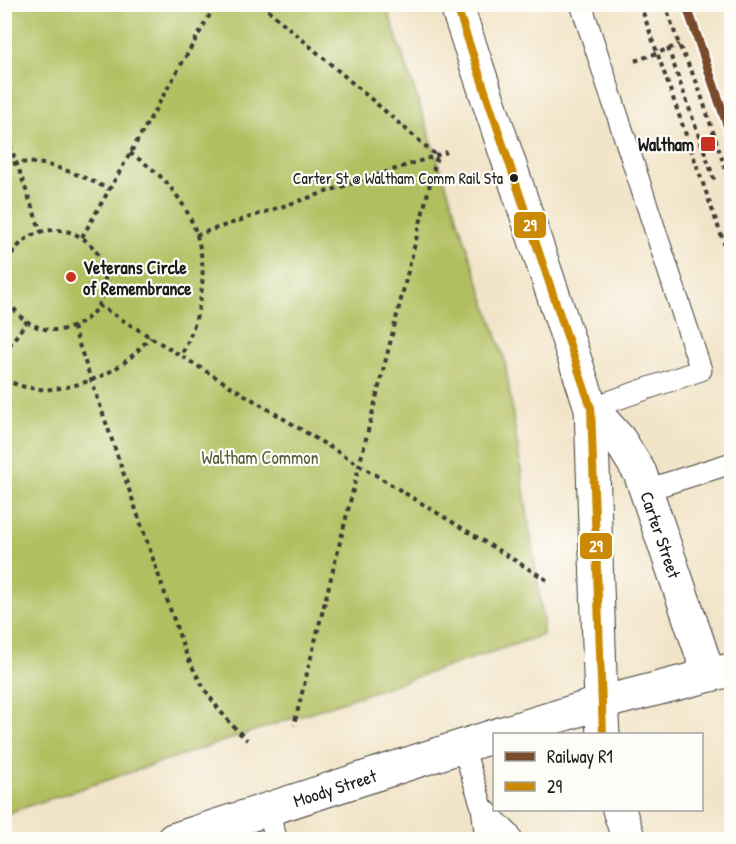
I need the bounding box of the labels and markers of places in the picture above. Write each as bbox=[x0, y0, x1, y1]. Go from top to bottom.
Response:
place label: Waltham bbox=[638, 132, 694, 157]
marker: Waltham bbox=[699, 135, 717, 153]
place label: Carter St @ Waltham Comm Rail Sta bbox=[293, 167, 503, 189]
marker: Carter St @ Waltham Comm Rail Sta bbox=[508, 172, 520, 184]
place label: Veterans Circle of Remembrance bbox=[83, 255, 192, 301]
marker: Veterans Circle of Remembrance bbox=[64, 270, 78, 284]

